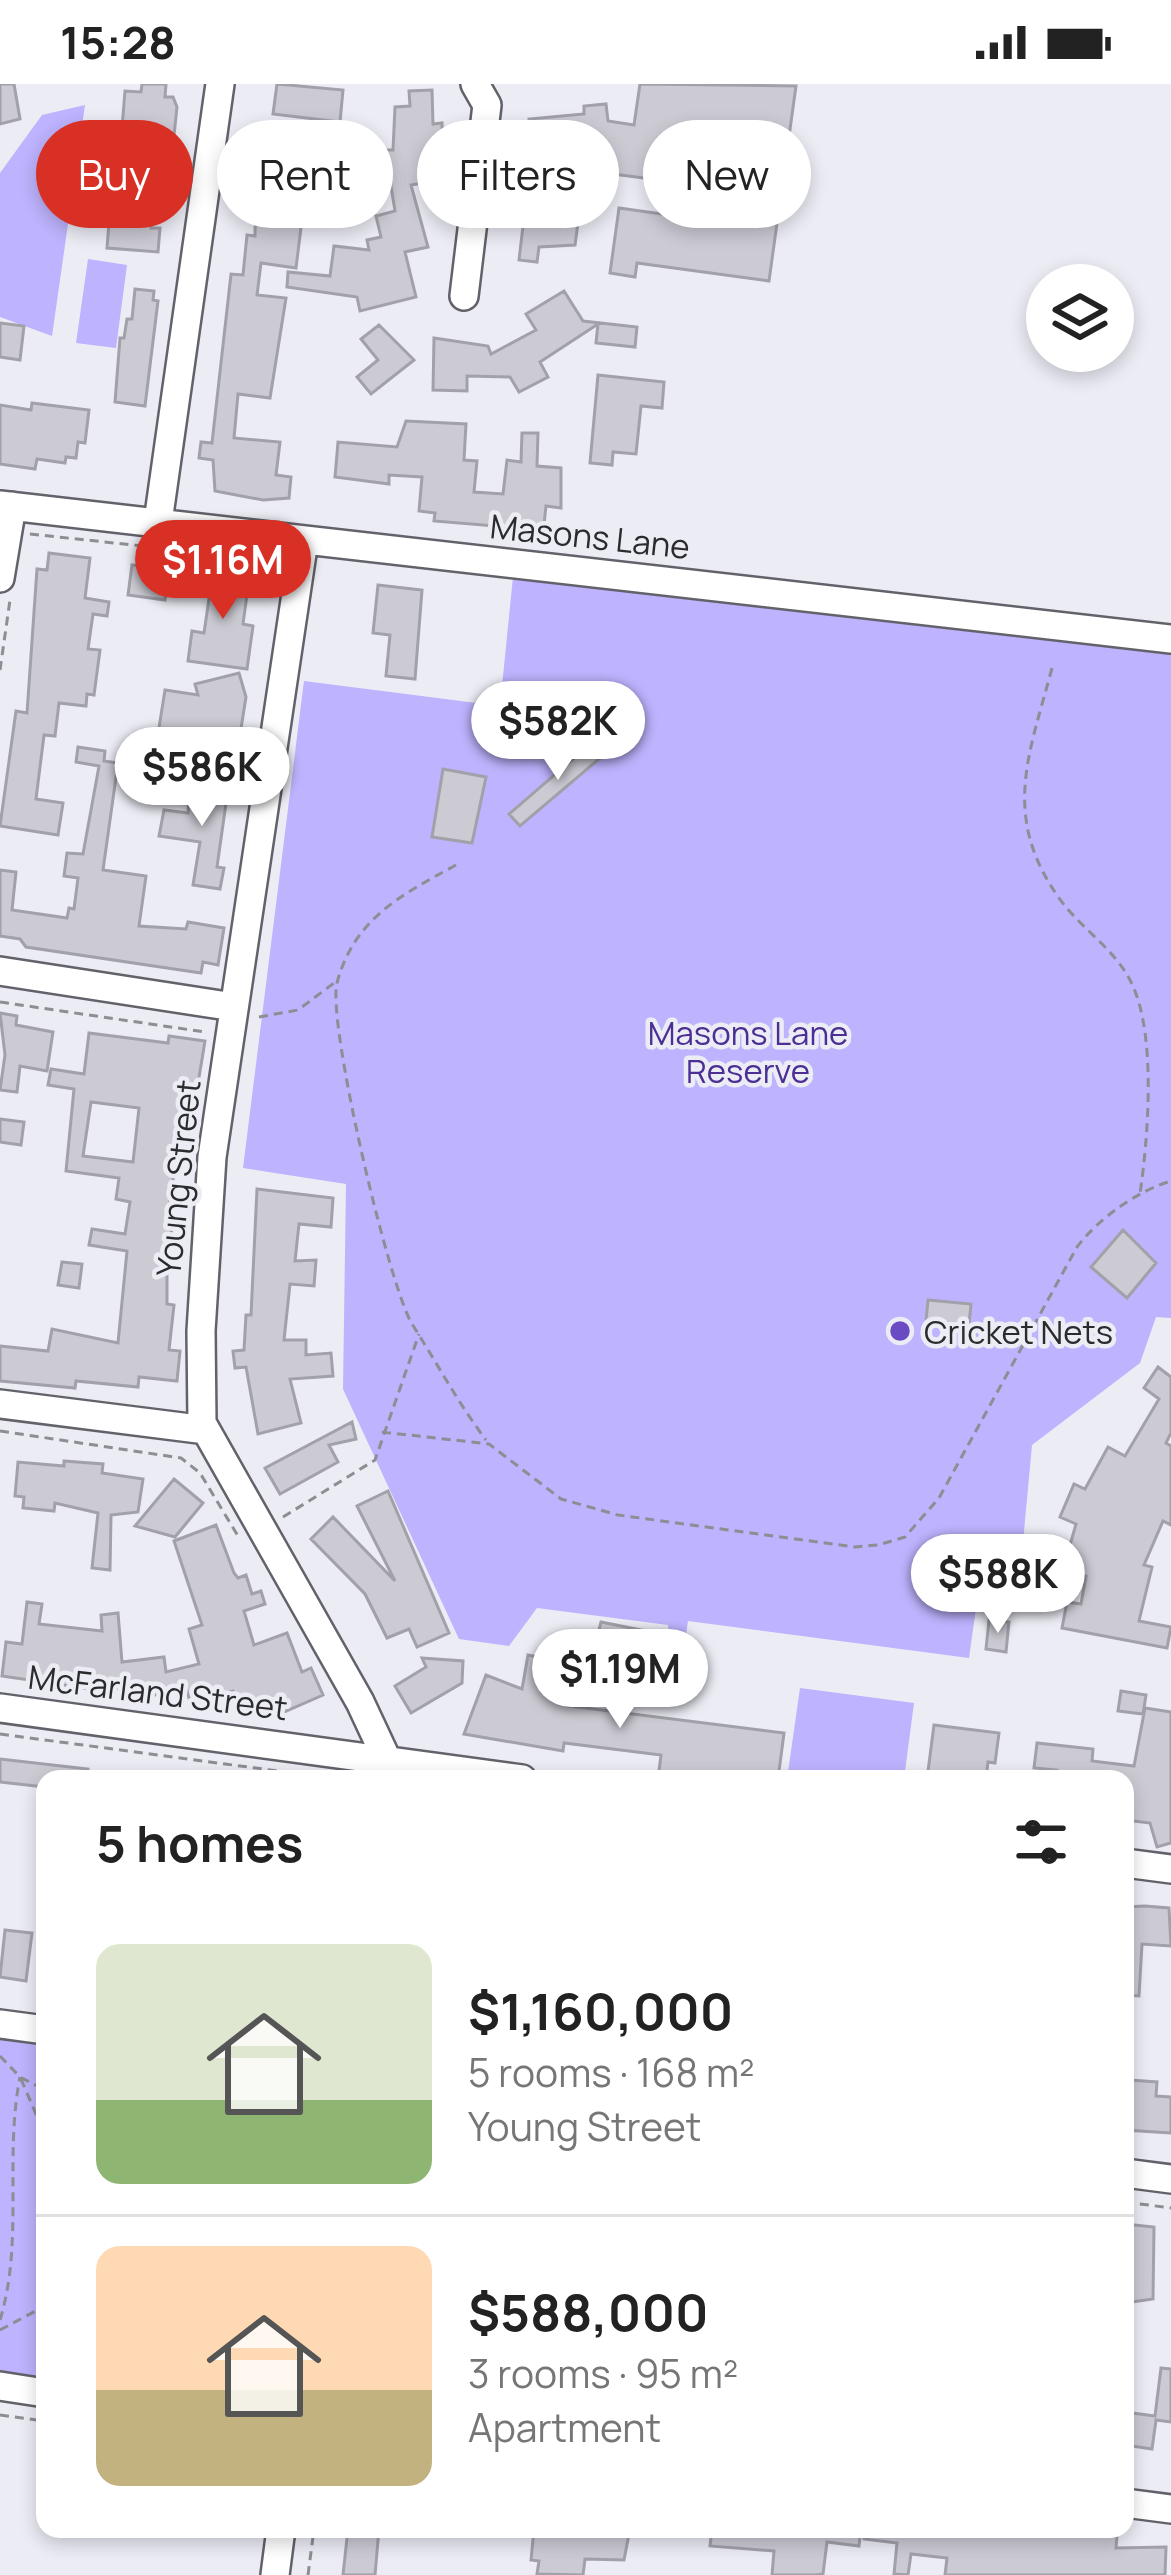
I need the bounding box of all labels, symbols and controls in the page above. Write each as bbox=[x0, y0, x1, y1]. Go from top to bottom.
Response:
text: 15:28 bbox=[60, 11, 176, 73]
chip: Buy bbox=[36, 120, 193, 228]
chip: Rent bbox=[217, 120, 393, 228]
chip: Filters bbox=[417, 120, 619, 228]
chip: New bbox=[643, 120, 811, 228]
map controls bbox=[1026, 264, 1134, 372]
button: layers bbox=[1026, 264, 1134, 372]
street label: Masons Lane bbox=[488, 503, 692, 569]
pin: $1.16M bbox=[125, 520, 321, 622]
text: $1.16M bbox=[162, 532, 284, 586]
pin: $582K bbox=[474, 681, 642, 783]
text: $582K bbox=[498, 693, 618, 747]
pin: $586K bbox=[118, 727, 286, 829]
text: $586K bbox=[142, 739, 262, 793]
park label: Masons Lane Reserve bbox=[648, 1010, 848, 1093]
street label: Young Street bbox=[145, 1077, 211, 1279]
place label: Cricket Nets bbox=[924, 1309, 1113, 1354]
marker: Cricket Nets bbox=[887, 1318, 913, 1344]
pin: $588K bbox=[914, 1534, 1082, 1636]
text: $588K bbox=[938, 1546, 1058, 1600]
pin: $1.19M bbox=[522, 1629, 718, 1731]
text: $1.19M bbox=[559, 1641, 681, 1695]
street label: McFarland Street bbox=[26, 1654, 290, 1730]
text: 5 homes bbox=[96, 1808, 303, 1877]
icon: filters bbox=[1008, 1809, 1074, 1875]
text: $1,160,000 bbox=[468, 1976, 733, 2045]
icon: home bbox=[192, 1992, 336, 2136]
text: 5 rooms · 168 m² bbox=[468, 2045, 755, 2099]
text: Young Street bbox=[468, 2099, 701, 2153]
text: $588,000 bbox=[468, 2277, 709, 2346]
icon: home bbox=[192, 2294, 336, 2438]
text: 3 rooms · 95 m² bbox=[468, 2346, 738, 2400]
text: Apartment bbox=[468, 2400, 661, 2454]

